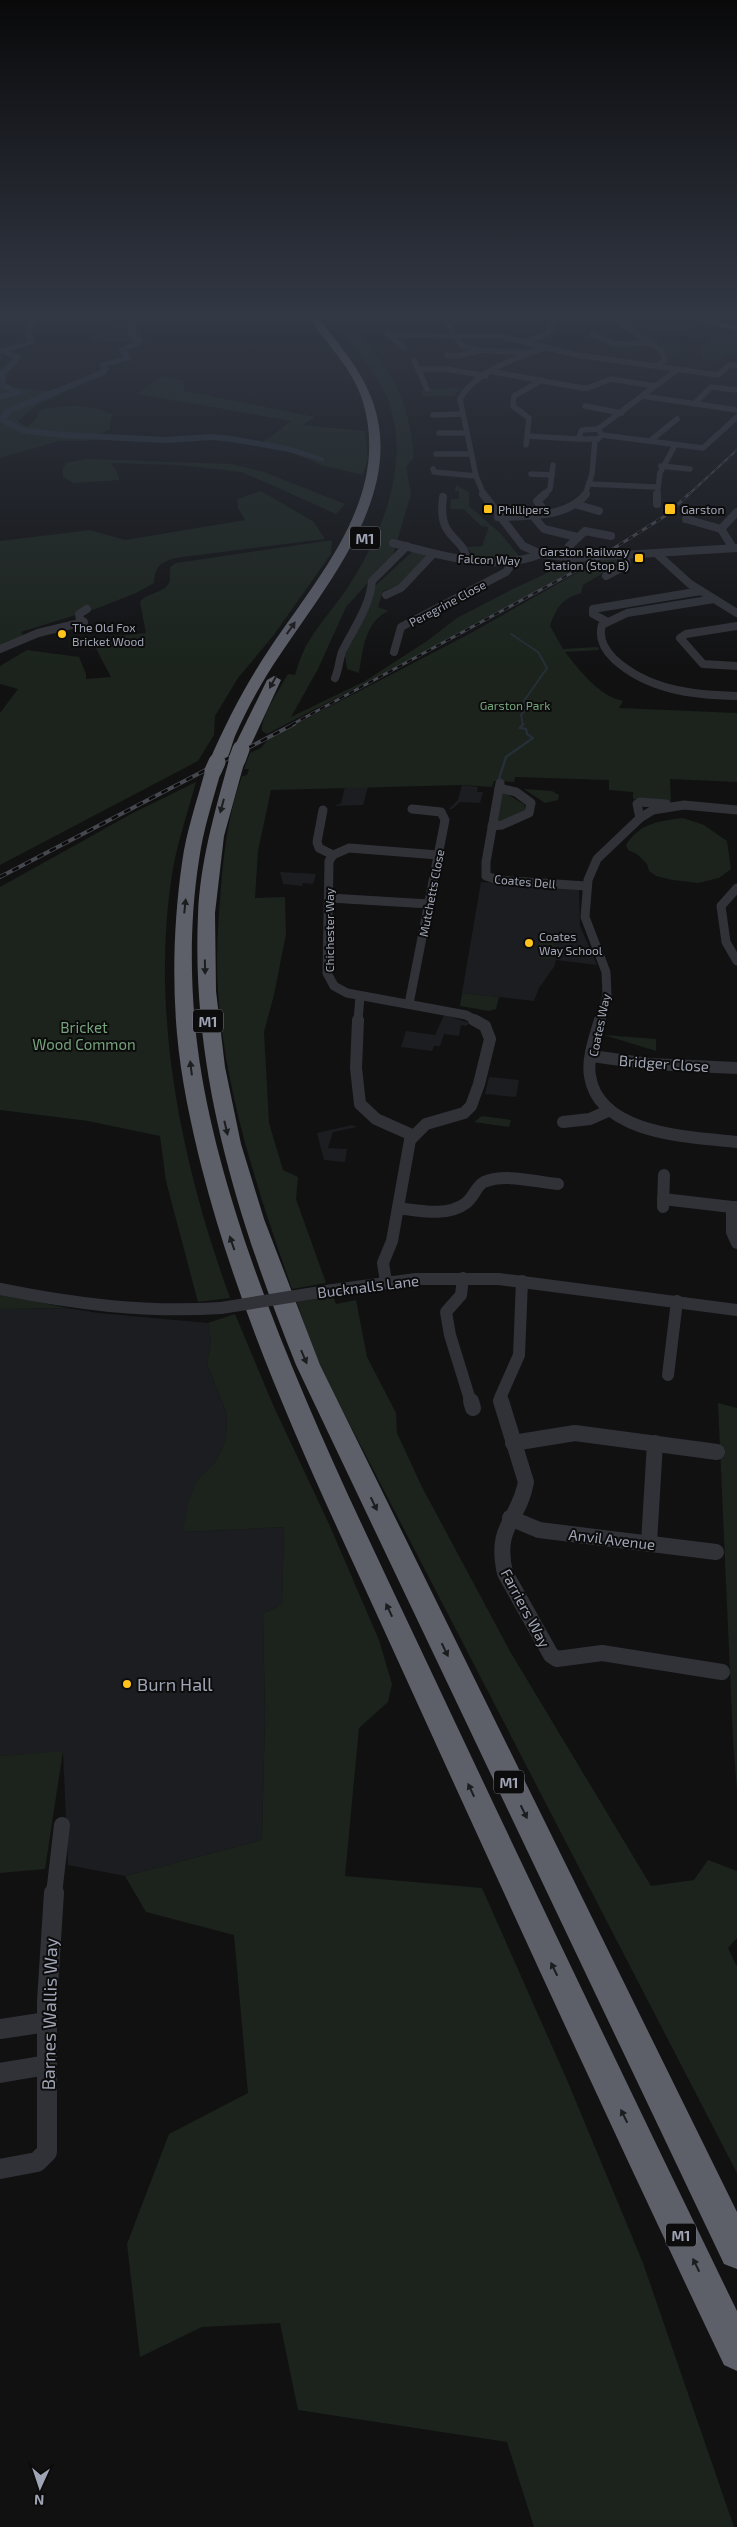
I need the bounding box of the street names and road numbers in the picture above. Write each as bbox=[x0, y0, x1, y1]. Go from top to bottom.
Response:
road number: M1 bbox=[350, 526, 380, 550]
street label: Falcon Way bbox=[457, 551, 521, 567]
street label: Peregrine Close bbox=[406, 577, 488, 629]
street label: Mutchetts Close bbox=[416, 848, 446, 938]
street label: Coates Dell bbox=[494, 871, 557, 891]
street label: Chichester Way bbox=[322, 887, 336, 972]
street label: Coates Way bbox=[585, 992, 613, 1058]
road number: M1 bbox=[193, 1009, 223, 1032]
street label: Bridger Close bbox=[618, 1051, 710, 1075]
street label: Bucknalls Lane bbox=[316, 1271, 420, 1301]
street label: Anvil Avenue bbox=[568, 1525, 656, 1553]
street label: Farriers Way bbox=[498, 1565, 554, 1651]
road number: M1 bbox=[494, 1770, 524, 1794]
street label: Barnes Wallis Way bbox=[37, 1937, 61, 2090]
road number: M1 bbox=[666, 2224, 696, 2246]

